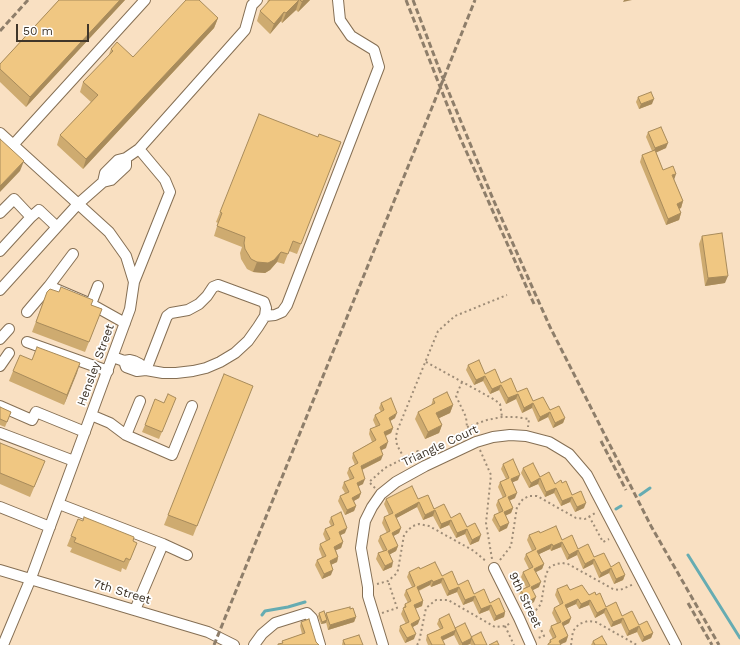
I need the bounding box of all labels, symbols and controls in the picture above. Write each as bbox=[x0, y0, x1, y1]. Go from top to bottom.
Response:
scale bar bbox=[18, 16, 91, 42]
text: 50 m bbox=[23, 24, 53, 38]
street label: Hensley Street bbox=[75, 322, 117, 408]
street label: Triangle Court bbox=[400, 422, 480, 470]
street label: 9th Street bbox=[505, 570, 545, 630]
street label: 7th Street bbox=[91, 576, 153, 608]

